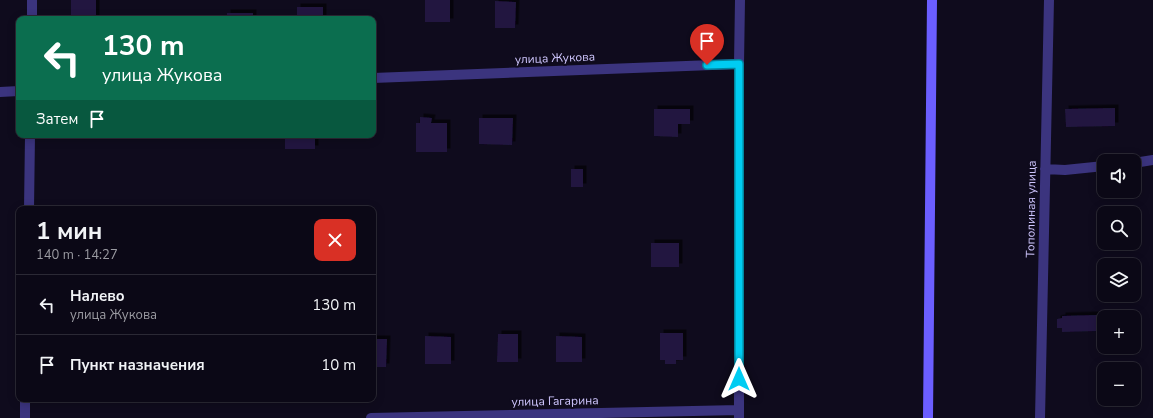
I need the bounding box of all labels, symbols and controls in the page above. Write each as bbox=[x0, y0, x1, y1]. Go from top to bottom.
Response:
pin bbox=[690, 24, 724, 65]
text: 130 m bbox=[102, 27, 185, 65]
icon: arrive bbox=[696, 30, 718, 52]
icon: left bbox=[36, 32, 88, 84]
street label: улица Жукова bbox=[515, 49, 595, 67]
text: улица Жукова bbox=[102, 63, 222, 87]
icon: arrive bbox=[86, 108, 108, 130]
text: Затем bbox=[36, 109, 78, 129]
map controls bbox=[1097, 154, 1141, 406]
button: sound bbox=[1097, 154, 1141, 198]
street label: Тополиная улица bbox=[1022, 160, 1040, 258]
button: search bbox=[1097, 206, 1141, 250]
text: 1 мин bbox=[36, 215, 102, 247]
button: close bbox=[314, 219, 356, 261]
text: 140 m · 14:27 bbox=[36, 246, 118, 264]
button: layers bbox=[1097, 258, 1141, 302]
text: Налево bbox=[70, 286, 125, 306]
icon: left bbox=[36, 294, 58, 316]
text: 130 m bbox=[312, 295, 356, 315]
text: улица Жукова bbox=[70, 306, 157, 324]
button: + bbox=[1097, 310, 1141, 354]
icon: arrive bbox=[36, 354, 58, 376]
text: Пункт назначения bbox=[70, 355, 205, 375]
text: 10 m bbox=[321, 355, 356, 375]
position arrow bbox=[718, 358, 760, 400]
button: − bbox=[1097, 362, 1141, 406]
street label: улица Гагарина bbox=[511, 392, 599, 410]

